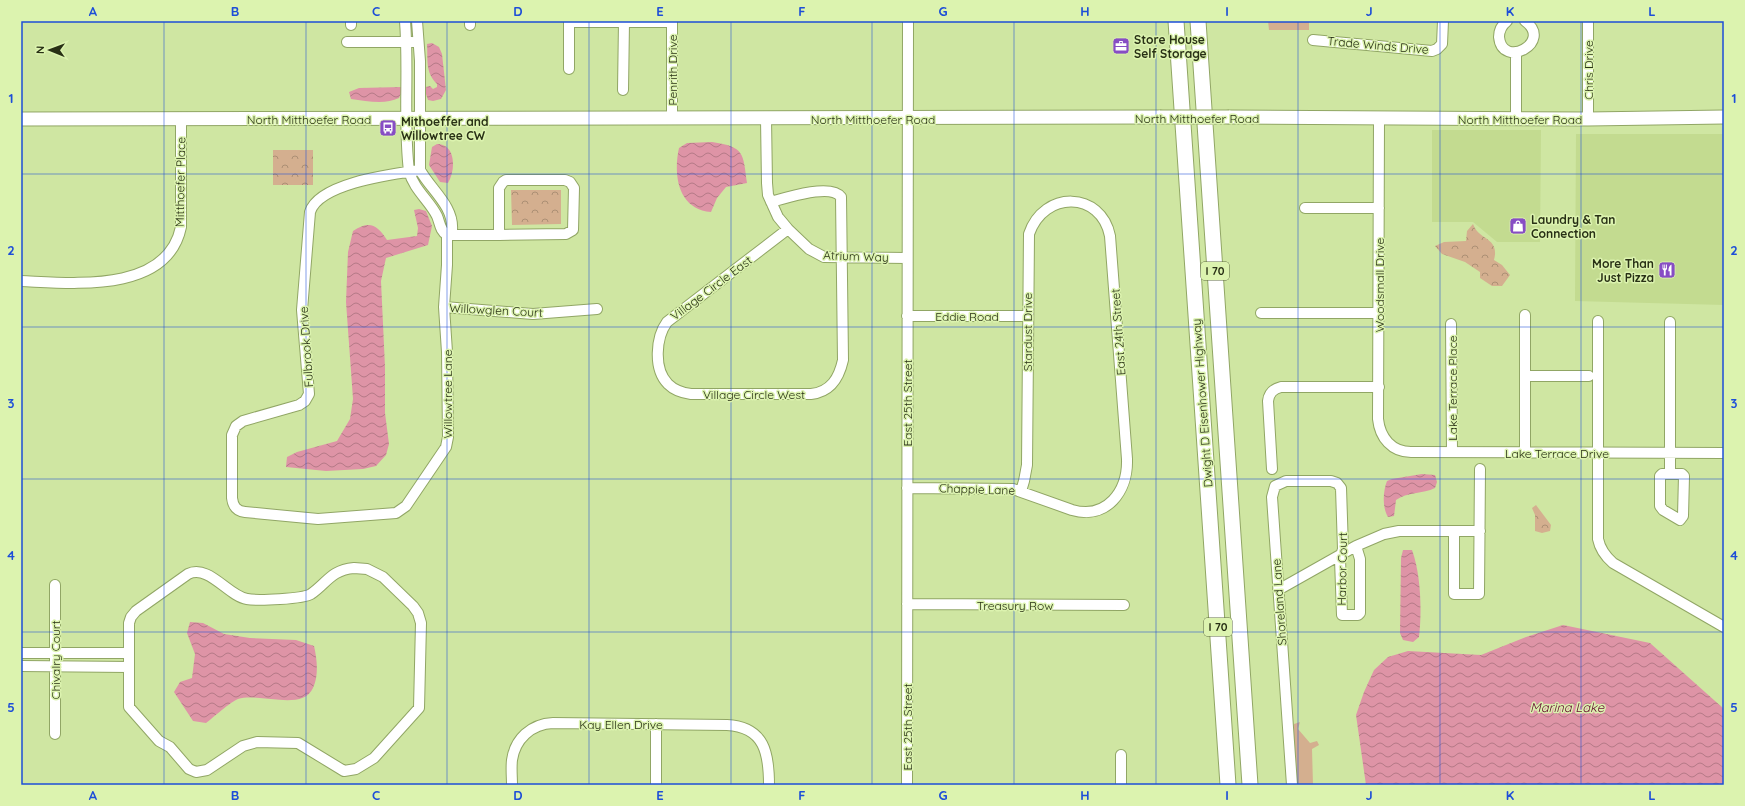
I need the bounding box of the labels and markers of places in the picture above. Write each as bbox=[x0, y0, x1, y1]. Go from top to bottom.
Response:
place label: Store House Self Storage bbox=[1134, 32, 1207, 61]
office icon: Store House Self Storage bbox=[1111, 36, 1131, 56]
place label: Mithoeffer and Willowtree CW bbox=[401, 114, 489, 143]
bus stop icon: Mithoeffer and Willowtree CW bbox=[378, 118, 398, 138]
place label: Laundry & Tan Connection bbox=[1531, 212, 1615, 241]
shop icon: Laundry & Tan Connection bbox=[1508, 216, 1528, 236]
place label: More Than Just Pizza bbox=[1592, 256, 1654, 285]
restaurant icon: More Than Just Pizza bbox=[1657, 260, 1677, 280]

